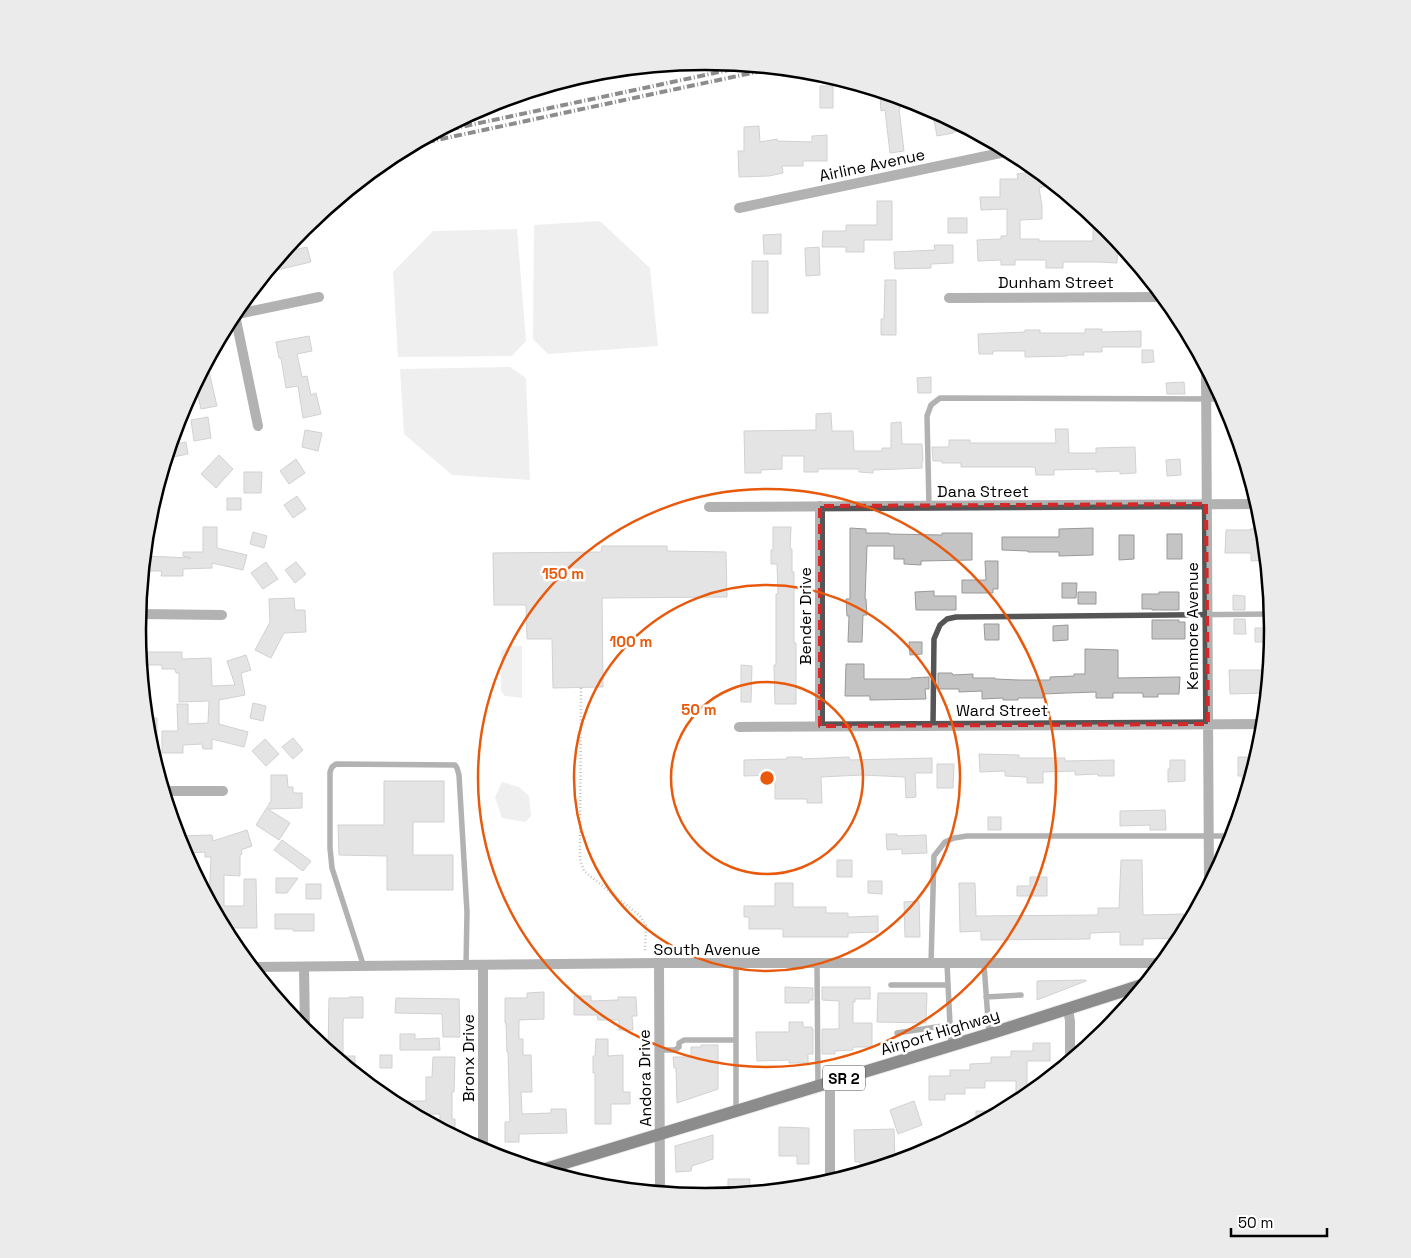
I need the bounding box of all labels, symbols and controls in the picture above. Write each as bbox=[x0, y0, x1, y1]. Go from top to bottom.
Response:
street label: Airline Avenue bbox=[817, 144, 927, 186]
street label: Dunham Street bbox=[998, 272, 1114, 293]
street label: Dana Street bbox=[937, 481, 1029, 502]
street label: Kenmore Avenue bbox=[1182, 562, 1203, 690]
text: 150 m bbox=[542, 564, 584, 583]
street label: Bender Drive bbox=[795, 567, 816, 665]
text: 100 m bbox=[610, 632, 652, 651]
text: 50 m bbox=[681, 700, 717, 719]
street label: Ward Street bbox=[956, 700, 1048, 721]
centre of rings bbox=[758, 769, 776, 787]
street label: South Avenue bbox=[653, 939, 761, 960]
street label: Airport Highway bbox=[878, 1004, 1002, 1060]
street label: Bronx Drive bbox=[458, 1014, 479, 1102]
street label: Andora Drive bbox=[634, 1029, 656, 1127]
road number: SR 2 bbox=[823, 1066, 865, 1090]
scale bar bbox=[1231, 1206, 1327, 1238]
text: 50 m bbox=[1238, 1213, 1273, 1232]

